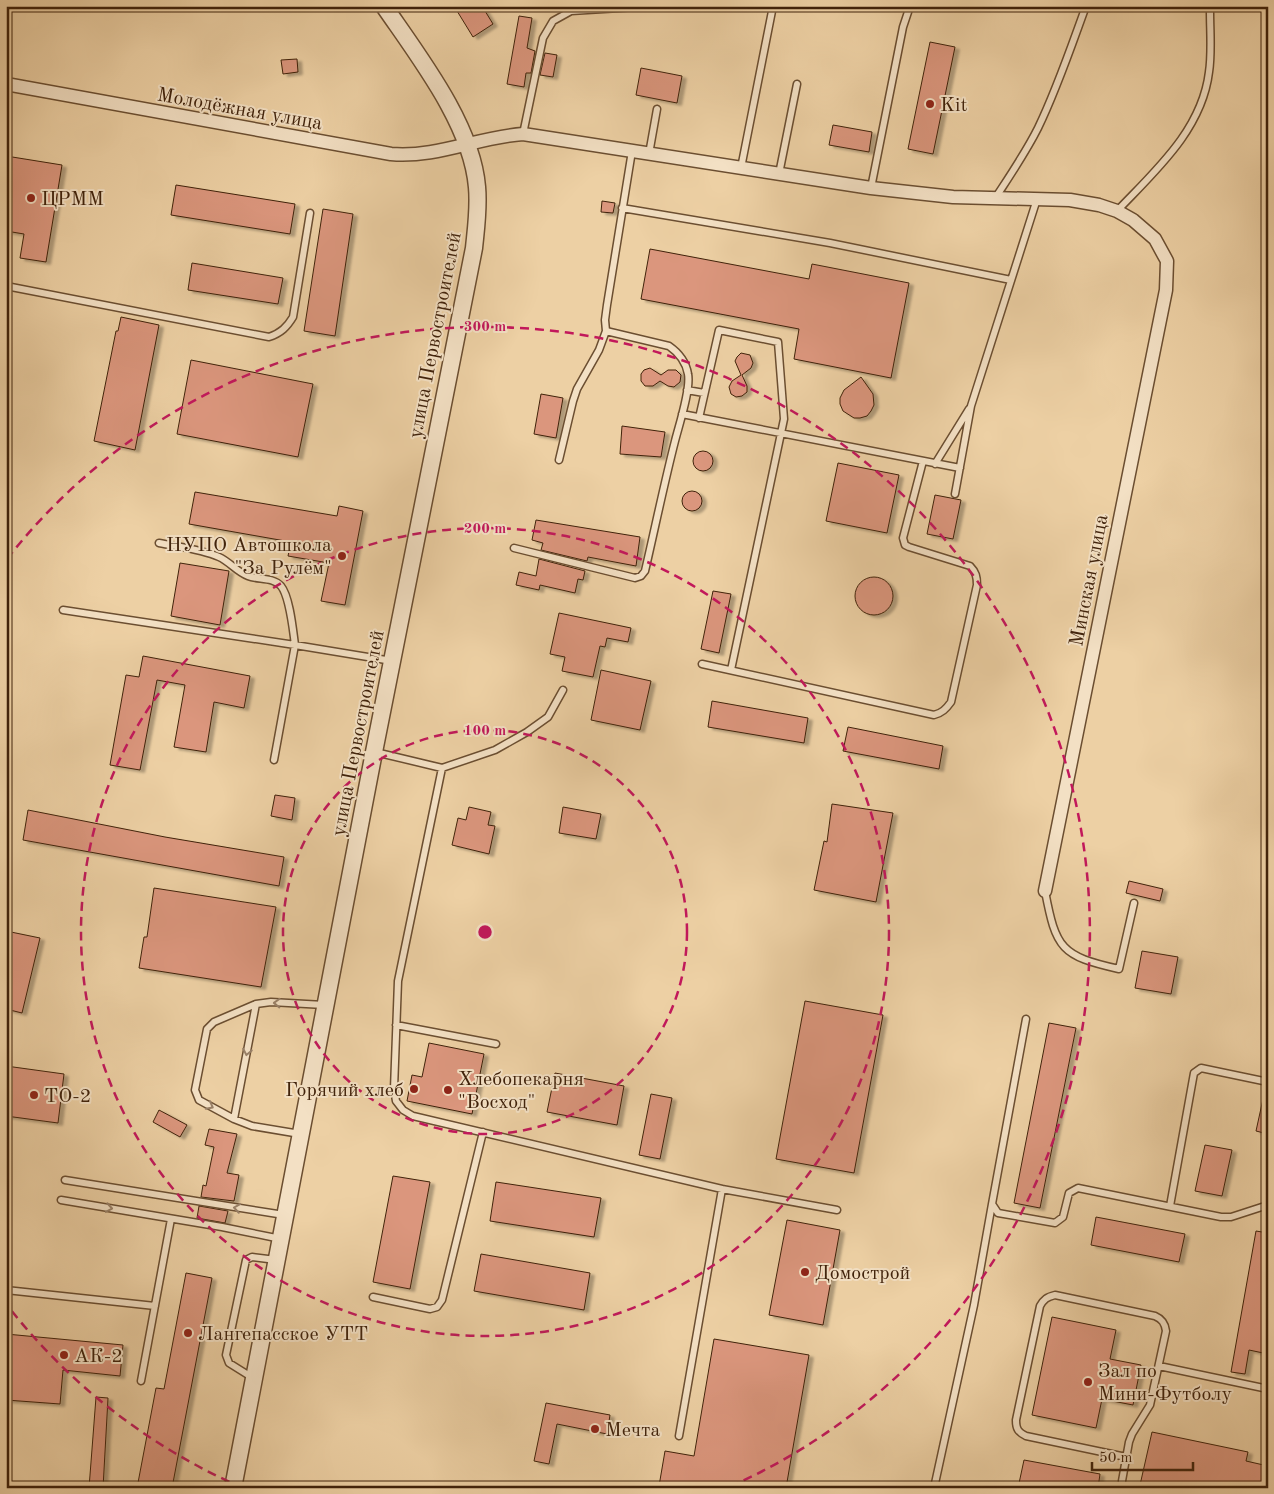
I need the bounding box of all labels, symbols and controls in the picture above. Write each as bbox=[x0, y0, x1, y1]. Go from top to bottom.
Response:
street label: Молодёжная улица bbox=[155, 86, 324, 134]
place label: Kit bbox=[940, 96, 968, 116]
marker: Kit bbox=[924, 98, 936, 110]
place label: ЦРММ bbox=[41, 190, 104, 210]
marker: ЦРММ bbox=[25, 192, 37, 204]
street label: улица Первостроителей bbox=[406, 231, 466, 440]
text: 300 m bbox=[464, 320, 506, 335]
street label: Минская улица bbox=[1067, 512, 1113, 648]
text: 200 m bbox=[464, 522, 506, 537]
place label: НУПО Автошкола "За Рулём" bbox=[166, 536, 332, 579]
marker: НУПО Автошкола "За Рулём" bbox=[336, 550, 348, 562]
street label: улица Первостроителей bbox=[329, 629, 389, 838]
text: 100 m bbox=[464, 724, 506, 739]
centre of rings bbox=[476, 923, 494, 941]
one-way arrow bbox=[273, 997, 281, 1008]
one-way arrow bbox=[242, 1047, 252, 1056]
place label: Хлебопекарня "Восход" bbox=[458, 1070, 584, 1113]
place label: Горячий хлеб bbox=[285, 1081, 404, 1101]
marker: Горячий хлеб bbox=[408, 1083, 420, 1095]
marker: Хлебопекарня "Восход" bbox=[442, 1084, 454, 1096]
place label: ТО-2 bbox=[44, 1087, 91, 1107]
marker: ТО-2 bbox=[28, 1089, 40, 1101]
one-way arrow bbox=[205, 1100, 214, 1110]
one-way arrow bbox=[104, 1203, 113, 1213]
one-way arrow bbox=[233, 1203, 241, 1213]
place label: Домострой bbox=[815, 1264, 910, 1284]
marker: Домострой bbox=[799, 1266, 811, 1278]
place label: Лангепасское УТТ bbox=[198, 1325, 368, 1345]
marker: Лангепасское УТТ bbox=[182, 1327, 194, 1339]
place label: АК-2 bbox=[74, 1347, 123, 1367]
marker: АК-2 bbox=[58, 1349, 70, 1361]
place label: Зал по Мини-Футболу bbox=[1098, 1362, 1232, 1405]
marker: Зал по Мини-Футболу bbox=[1082, 1376, 1094, 1388]
place label: Мечта bbox=[605, 1421, 660, 1441]
marker: Мечта bbox=[589, 1423, 601, 1435]
scale bar bbox=[1092, 1439, 1193, 1471]
text: 50 m bbox=[1099, 1451, 1133, 1466]

